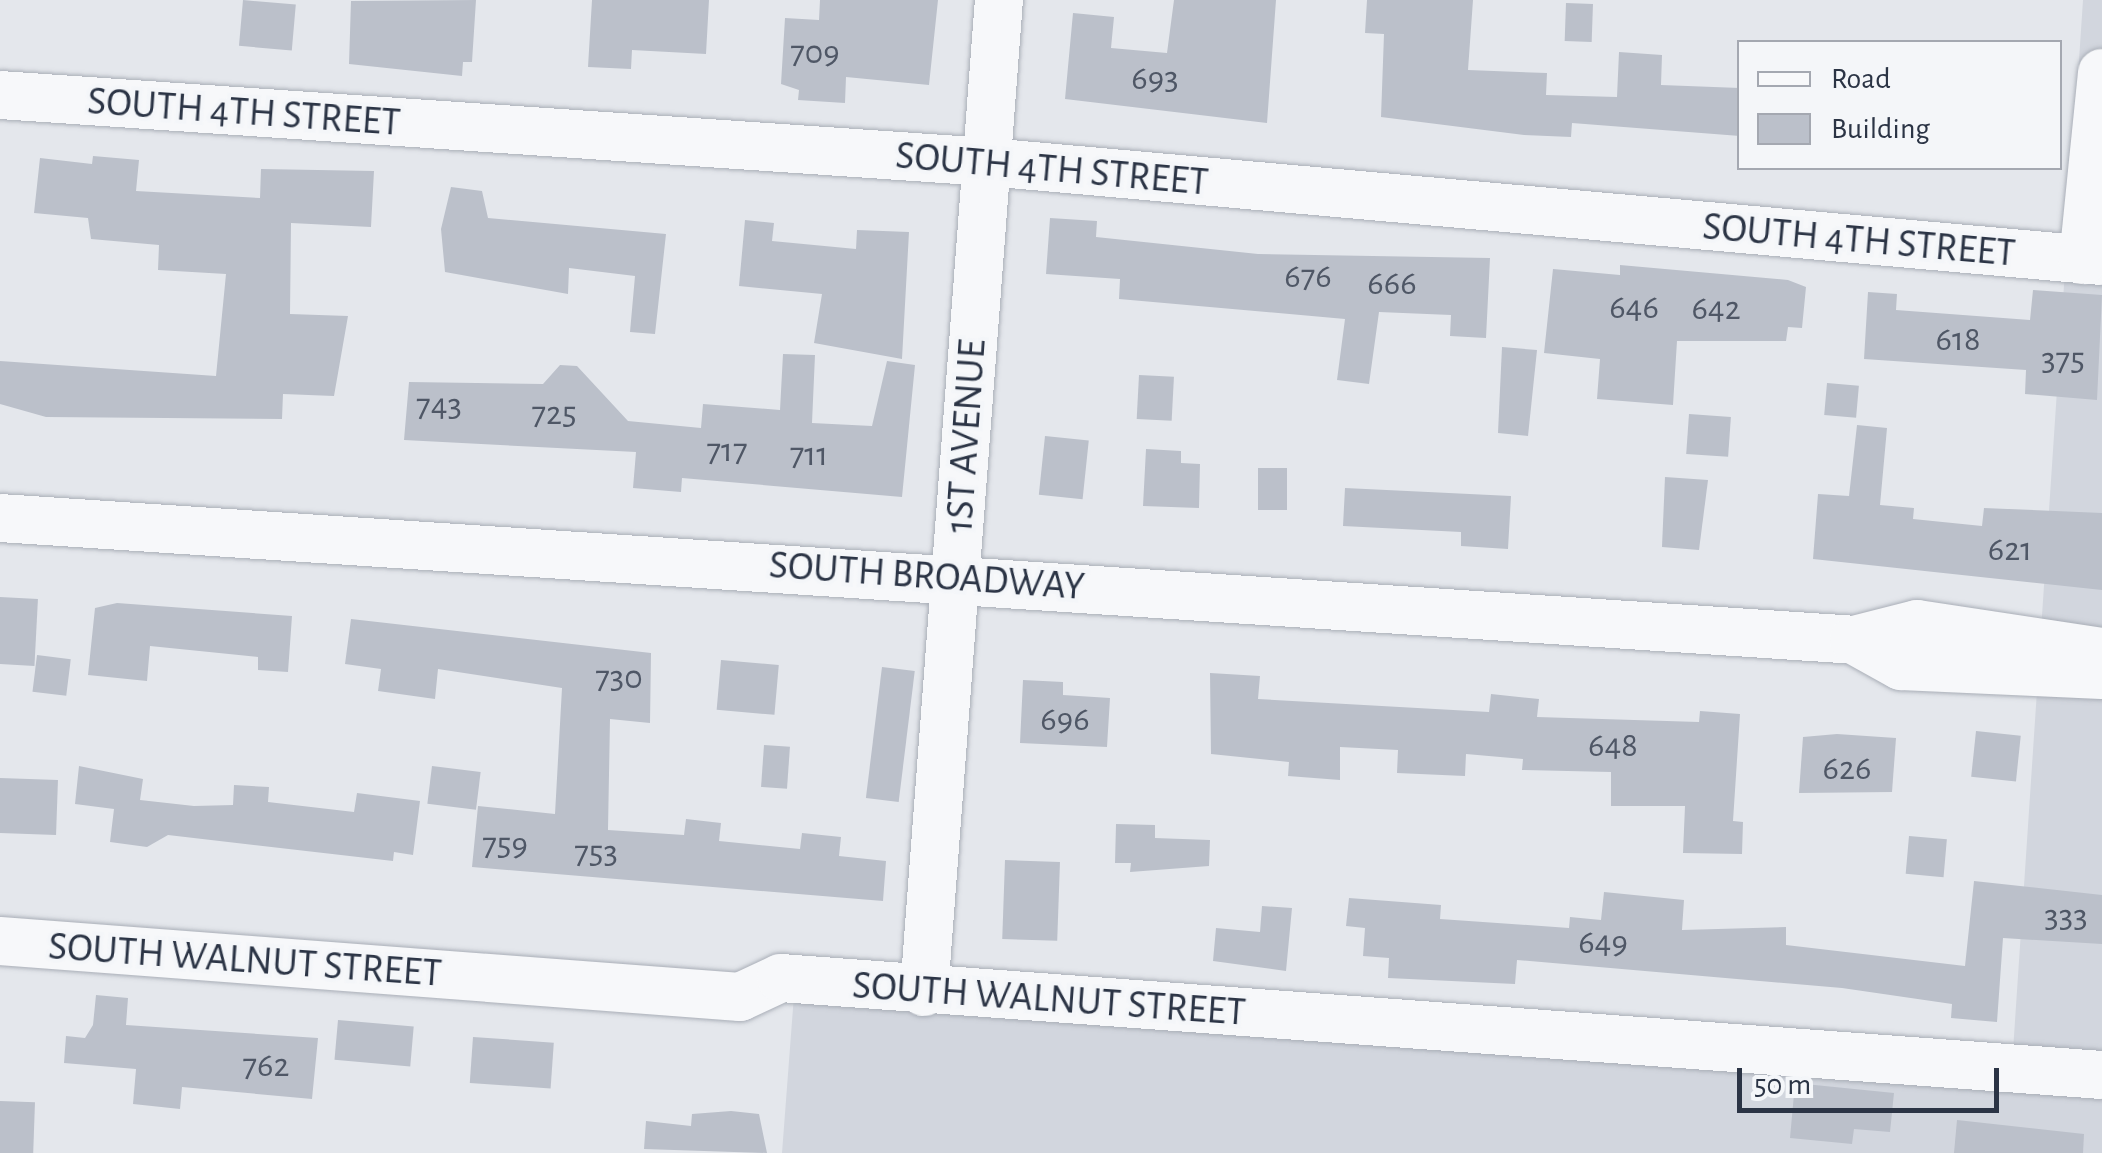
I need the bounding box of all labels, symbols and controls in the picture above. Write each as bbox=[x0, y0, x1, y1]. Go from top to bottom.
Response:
house number: 709 bbox=[790, 32, 840, 74]
legend bbox=[1737, 40, 2062, 170]
house number: 693 bbox=[1131, 58, 1179, 100]
text: Road bbox=[1831, 64, 1891, 94]
street label: SOUTH 4TH STREET bbox=[86, 77, 402, 147]
text: Building bbox=[1831, 114, 1930, 144]
street label: SOUTH 4TH STREET bbox=[894, 131, 1210, 207]
street label: SOUTH 4TH STREET bbox=[1701, 202, 2017, 278]
house number: 676 bbox=[1284, 256, 1332, 298]
house number: 666 bbox=[1367, 263, 1417, 305]
house number: 646 bbox=[1609, 287, 1659, 329]
house number: 642 bbox=[1691, 288, 1741, 330]
house number: 618 bbox=[1935, 319, 1981, 361]
street label: 1ST AVENUE bbox=[935, 338, 997, 534]
house number: 375 bbox=[2041, 339, 2085, 381]
house number: 743 bbox=[416, 385, 462, 427]
house number: 725 bbox=[531, 393, 577, 435]
house number: 717 bbox=[706, 430, 748, 472]
house number: 711 bbox=[790, 434, 828, 476]
house number: 621 bbox=[1988, 529, 2032, 571]
street label: SOUTH BROADWAY bbox=[767, 541, 1087, 611]
house number: 730 bbox=[595, 657, 643, 699]
house number: 696 bbox=[1040, 699, 1090, 741]
house number: 648 bbox=[1588, 725, 1638, 767]
house number: 626 bbox=[1823, 748, 1871, 790]
house number: 759 bbox=[482, 824, 528, 866]
house number: 753 bbox=[574, 832, 618, 874]
house number: 333 bbox=[2044, 896, 2088, 938]
street label: SOUTH WALNUT STREET bbox=[47, 922, 443, 998]
house number: 649 bbox=[1578, 922, 1628, 964]
street label: SOUTH WALNUT STREET bbox=[851, 961, 1247, 1037]
house number: 762 bbox=[243, 1045, 289, 1087]
scale bar bbox=[1742, 1048, 2004, 1110]
text: 50 m bbox=[1754, 1070, 1811, 1100]

